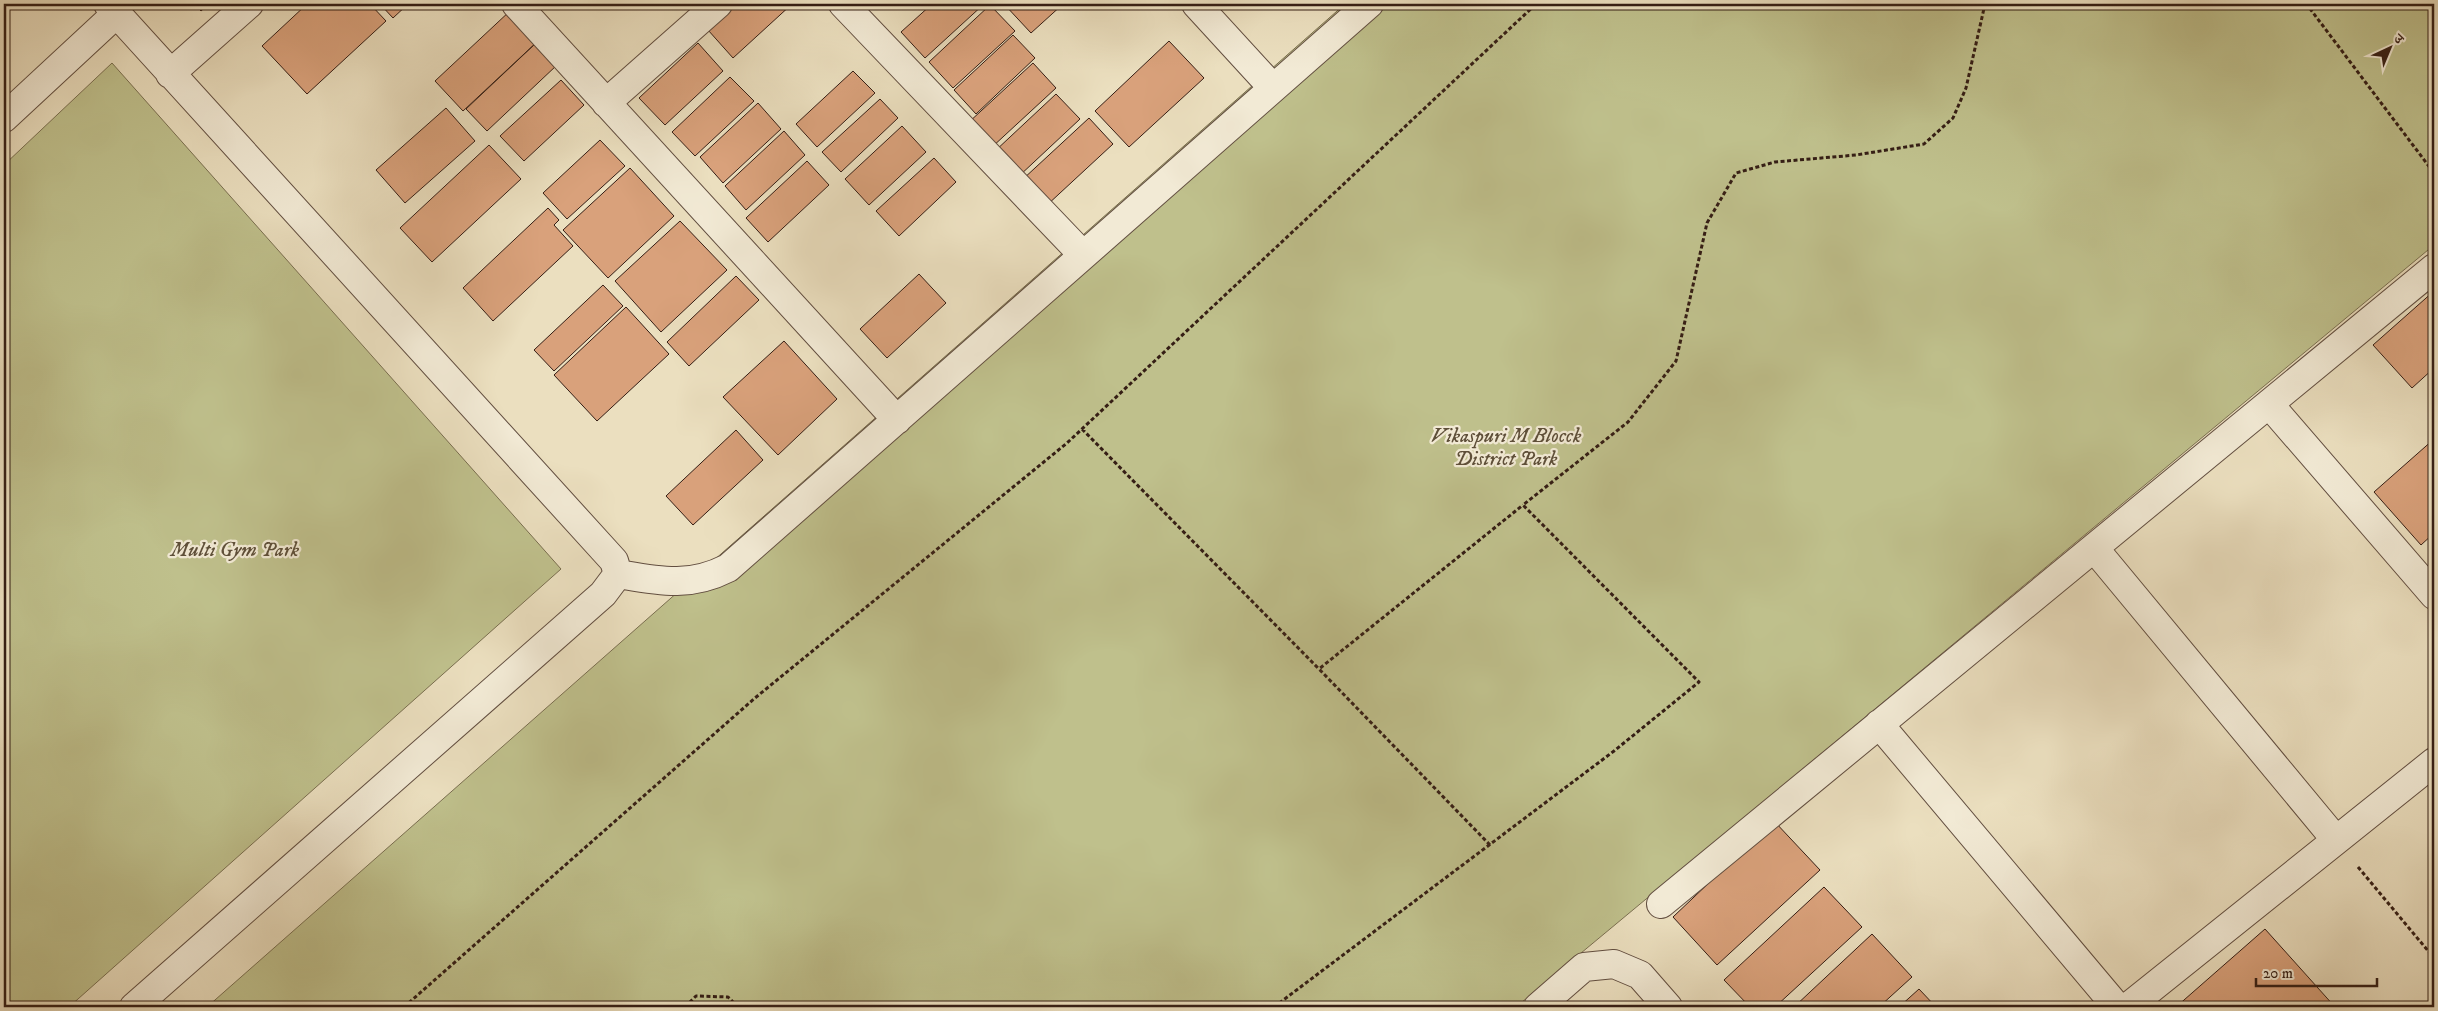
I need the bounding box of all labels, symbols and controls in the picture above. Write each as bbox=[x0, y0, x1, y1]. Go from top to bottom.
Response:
north arrow bbox=[2366, 22, 2416, 72]
text: उ bbox=[2389, 30, 2408, 49]
park label: Vikaspuri M Blocck District Park bbox=[1431, 424, 1582, 472]
park label: Multi Gym Park bbox=[169, 538, 300, 563]
scale bar bbox=[2256, 956, 2377, 988]
text: 20 m bbox=[2263, 964, 2293, 983]

